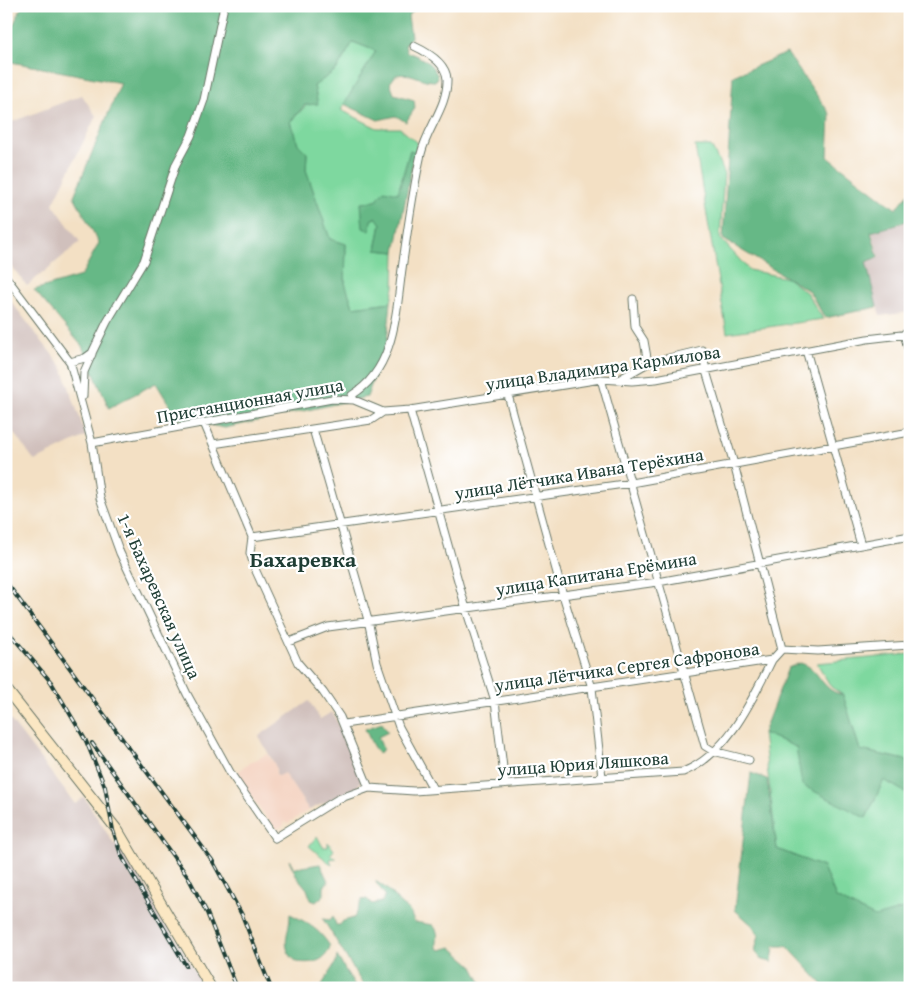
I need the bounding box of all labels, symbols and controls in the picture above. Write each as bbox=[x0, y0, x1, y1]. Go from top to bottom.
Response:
street label: улица Владимира Кармилова bbox=[483, 338, 723, 397]
street label: Пристанционная улица bbox=[155, 371, 346, 430]
street label: улица Лётчика Ивана Терёхина bbox=[452, 440, 706, 507]
street label: 1-я Бахаревская улица bbox=[111, 509, 208, 683]
district label: Бахаревка bbox=[250, 543, 357, 575]
street label: улица Капитана Ерёмина bbox=[493, 544, 699, 603]
street label: улица Лётчика Сергея Сафронова bbox=[492, 635, 761, 699]
street label: улица Юрия Ляшкова bbox=[495, 744, 670, 783]

